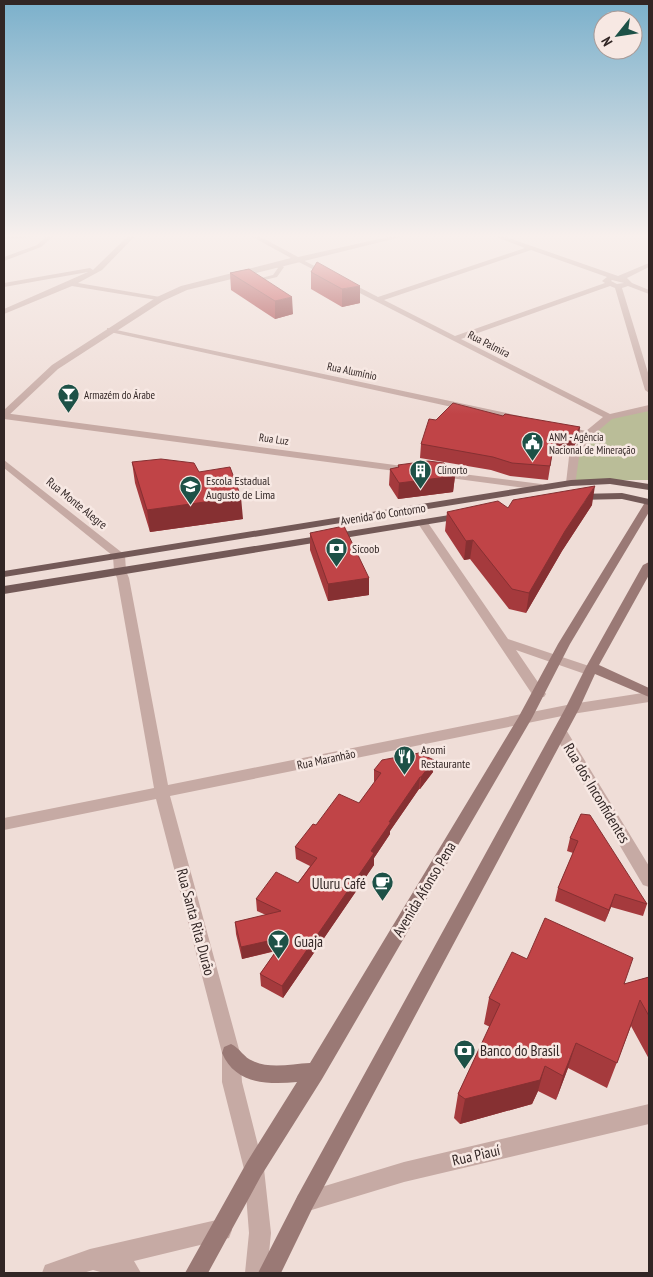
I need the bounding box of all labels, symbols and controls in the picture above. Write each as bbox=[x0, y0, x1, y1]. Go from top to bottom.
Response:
north arrow bbox=[593, 10, 643, 60]
text: N bbox=[597, 34, 616, 49]
street label: Rua Palmira bbox=[466, 327, 512, 361]
street label: Rua Alumínio bbox=[326, 359, 378, 383]
bar icon: Armazém do Árabe bbox=[56, 383, 80, 414]
place label: Armazém do Árabe bbox=[84, 388, 156, 402]
street label: Rua Luz bbox=[258, 430, 290, 448]
place label: ANM - Agência Nacional de Mineração bbox=[549, 430, 636, 457]
public building icon: ANM - Agência Nacional de Mineração bbox=[521, 431, 545, 462]
building icon: Clinorto bbox=[409, 458, 433, 489]
place label: Clinorto bbox=[437, 463, 468, 477]
place label: Escola Estadual Augusto de Lima bbox=[206, 473, 275, 502]
street label: Rua Monte Alegre bbox=[44, 474, 110, 532]
school or university icon: Escola Estadual Augusto de Lima bbox=[178, 475, 202, 506]
street label: Avenida do Contorno bbox=[339, 500, 427, 528]
bank icon: Sicoob bbox=[324, 536, 348, 567]
place label: Sicoob bbox=[352, 541, 379, 556]
street label: Rua dos Inconfidentes bbox=[560, 739, 634, 847]
place label: Aromi Restaurante bbox=[421, 742, 470, 771]
restaurant icon: Aromi Restaurante bbox=[393, 744, 417, 775]
street label: Rua Maranhão bbox=[295, 745, 357, 773]
street label: Avenida Afonso Pena bbox=[388, 838, 460, 940]
street label: Rua Santa Rita Durão bbox=[173, 866, 219, 978]
cafe icon: Uluru Café bbox=[370, 871, 394, 902]
place label: Uluru Café bbox=[312, 874, 366, 893]
bar icon: Guaja bbox=[266, 929, 290, 960]
place label: Guaja bbox=[294, 932, 323, 951]
bank icon: Banco do Brasil bbox=[452, 1038, 476, 1069]
place label: Banco do Brasil bbox=[480, 1041, 560, 1060]
street label: Rua Piauí bbox=[450, 1140, 503, 1170]

